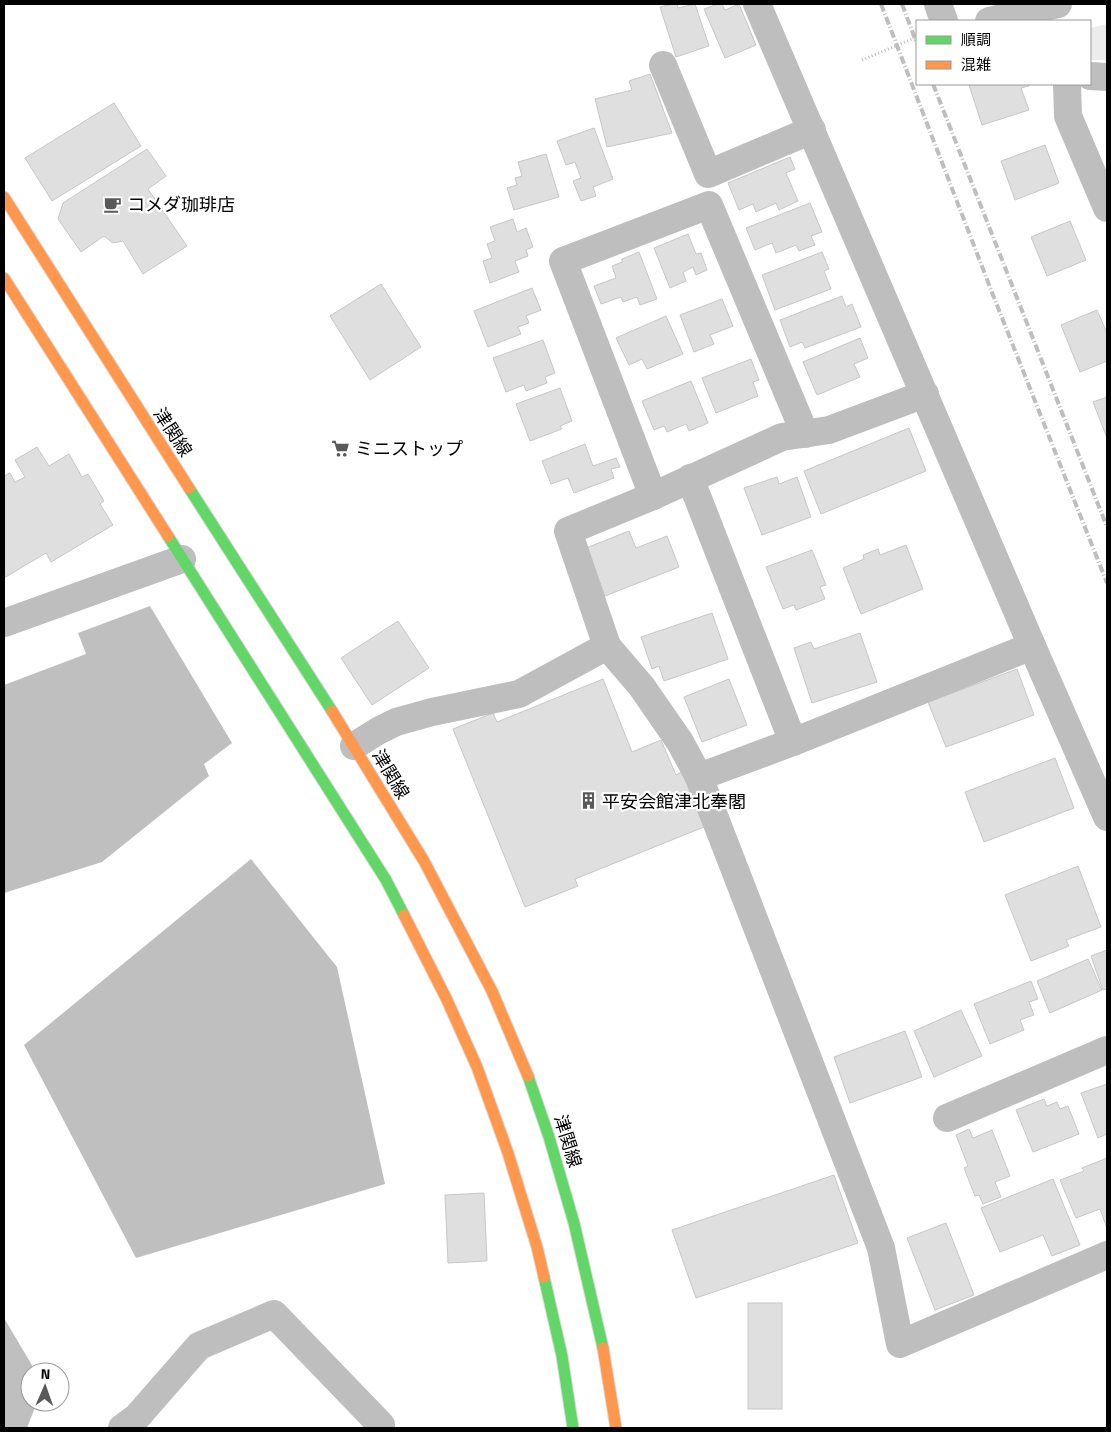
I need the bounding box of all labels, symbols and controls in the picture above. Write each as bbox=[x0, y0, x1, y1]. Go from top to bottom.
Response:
legend bbox=[916, 20, 1091, 85]
text: 順調 bbox=[961, 28, 991, 51]
text: 混雑 bbox=[961, 53, 991, 76]
place label: コメダ珈琲店 bbox=[127, 191, 235, 218]
cafe icon: コメダ珈琲店 bbox=[103, 194, 123, 214]
street label: 津関線 bbox=[147, 402, 199, 462]
place label: ミニストップ bbox=[355, 435, 463, 462]
supermarket icon: ミニストップ bbox=[331, 438, 351, 458]
street label: 津関線 bbox=[366, 744, 416, 804]
place label: 平安会館津北奉閣 bbox=[602, 788, 746, 815]
building icon: 平安会館津北奉閣 bbox=[578, 791, 598, 811]
street label: 津関線 bbox=[547, 1111, 589, 1171]
north arrow bbox=[20, 1362, 70, 1412]
text: N bbox=[40, 1363, 51, 1384]

